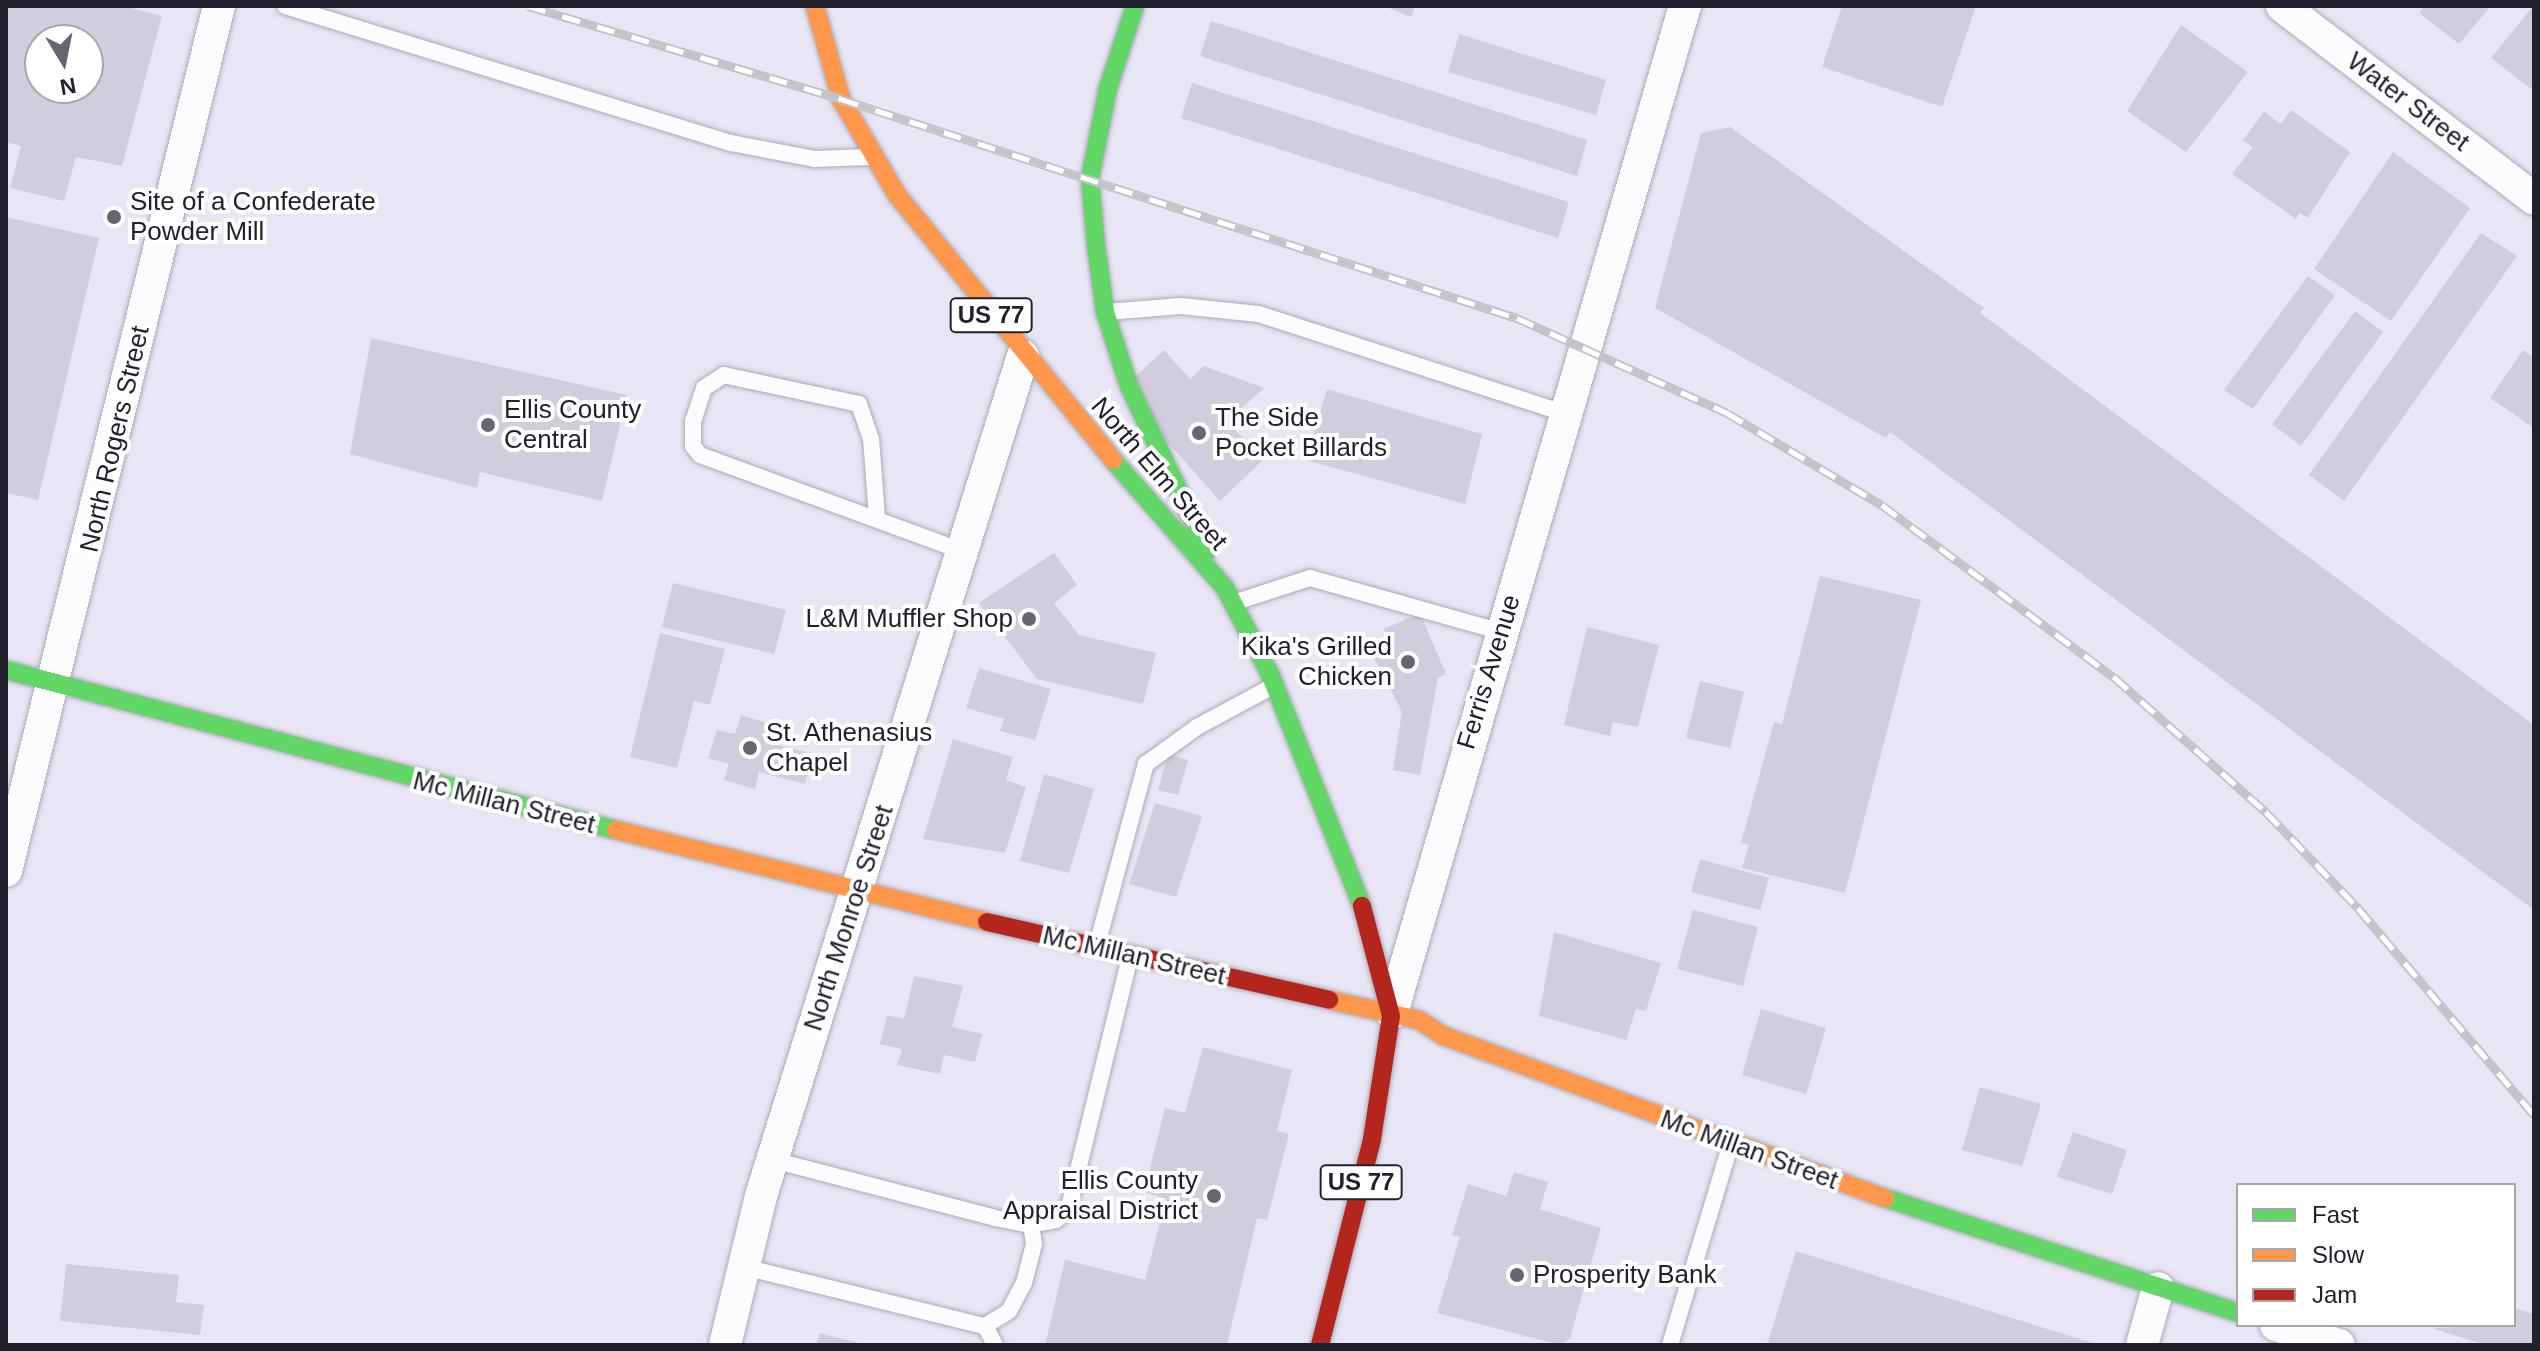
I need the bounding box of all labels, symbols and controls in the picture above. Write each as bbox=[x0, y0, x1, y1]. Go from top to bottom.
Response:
north arrow bbox=[24, 24, 104, 104]
street label: Water Street bbox=[2341, 46, 2475, 158]
text: N bbox=[58, 72, 78, 100]
place label: Site of a Confederate Powder Mill bbox=[130, 186, 376, 248]
marker: Site of a Confederate Powder Mill bbox=[105, 208, 123, 226]
road number: US 77 bbox=[949, 295, 1033, 335]
street label: North Rogers Street bbox=[74, 323, 156, 555]
street label: North Elm Street bbox=[1084, 391, 1234, 557]
place label: Ellis County Central bbox=[504, 394, 641, 456]
place label: The Side Pocket Billards bbox=[1215, 402, 1387, 464]
marker: Ellis County Central bbox=[479, 416, 497, 434]
marker: The Side Pocket Billards bbox=[1190, 424, 1208, 442]
street label: Ferris Avenue bbox=[1450, 590, 1528, 754]
place label: L&M Muffler Shop bbox=[805, 603, 1013, 635]
marker: L&M Muffler Shop bbox=[1020, 610, 1038, 628]
place label: Kika's Grilled Chicken bbox=[1241, 631, 1392, 692]
marker: Kika's Grilled Chicken bbox=[1399, 653, 1417, 671]
place label: St. Athenasius Chapel bbox=[766, 717, 934, 778]
marker: St. Athenasius Chapel bbox=[741, 739, 759, 757]
street label: Mc Millan Street bbox=[410, 765, 598, 841]
street label: North Monroe Street bbox=[798, 801, 900, 1035]
street label: Mc Millan Street bbox=[1040, 920, 1228, 992]
street label: Mc Millan Street bbox=[1656, 1103, 1842, 1197]
road number: US 77 bbox=[1319, 1162, 1403, 1202]
place label: Ellis County Appraisal District bbox=[1003, 1165, 1198, 1226]
legend bbox=[2236, 1183, 2516, 1327]
marker: Ellis County Appraisal District bbox=[1205, 1187, 1223, 1205]
text: Fast bbox=[2312, 1201, 2359, 1228]
text: Slow bbox=[2312, 1241, 2364, 1268]
place label: Prosperity Bank bbox=[1533, 1259, 1717, 1291]
marker: Prosperity Bank bbox=[1508, 1266, 1526, 1284]
text: Jam bbox=[2312, 1281, 2357, 1308]

